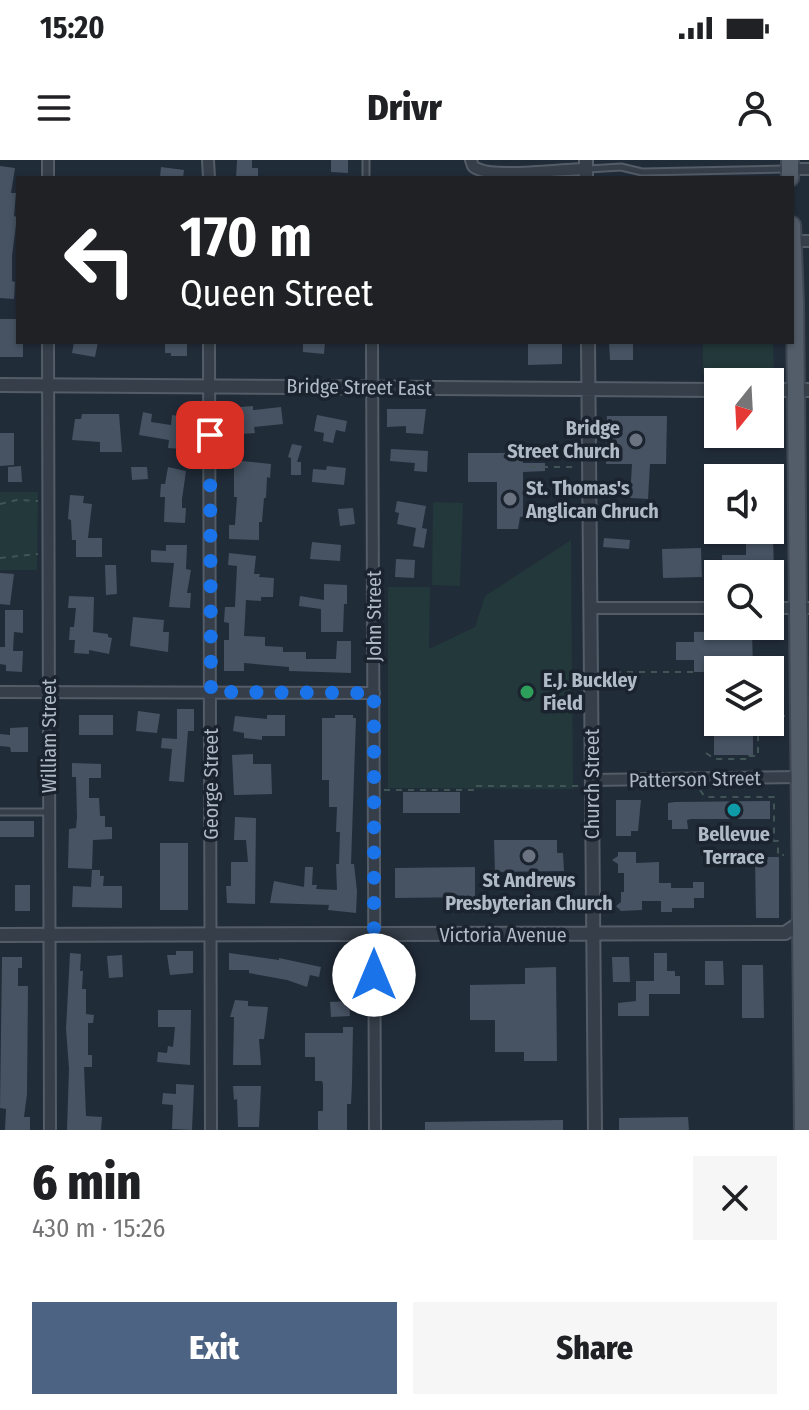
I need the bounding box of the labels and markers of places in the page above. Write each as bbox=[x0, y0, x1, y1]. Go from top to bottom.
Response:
pin bbox=[176, 401, 244, 469]
place label: Bridge Street Church bbox=[507, 416, 620, 463]
marker: Bridge Street Church bbox=[627, 431, 645, 449]
place label: St. Thomas's Anglican Chruch bbox=[525, 476, 659, 523]
marker: St. Thomas's Anglican Chruch bbox=[501, 490, 519, 508]
place label: E.J. Buckley Field bbox=[543, 668, 637, 715]
marker: E.J. Buckley Field bbox=[518, 683, 536, 701]
marker: Bellevue Terrace bbox=[725, 801, 743, 819]
place label: Bellevue Terrace bbox=[698, 822, 770, 869]
marker: St Andrews Presbyterian Church bbox=[520, 847, 538, 865]
place label: St Andrews Presbyterian Church bbox=[445, 868, 613, 915]

